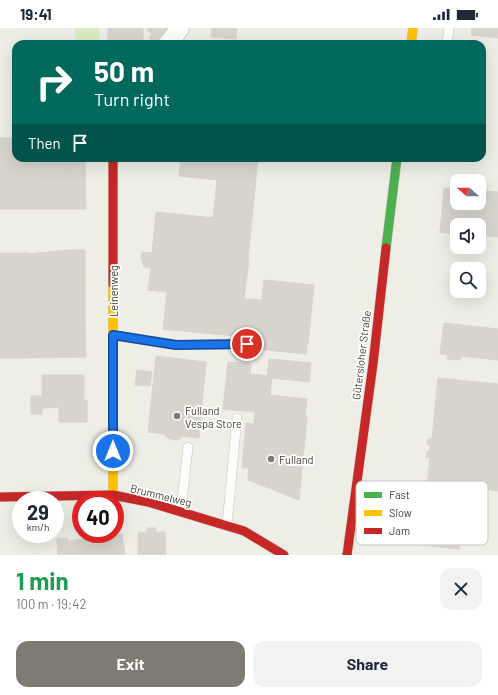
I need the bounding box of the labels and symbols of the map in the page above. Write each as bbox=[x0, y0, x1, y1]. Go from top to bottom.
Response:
north arrow bbox=[450, 174, 486, 210]
street label: Leinenweg bbox=[107, 265, 120, 317]
street label: Gütersloher Straße bbox=[349, 309, 373, 401]
pin bbox=[230, 327, 264, 361]
place label: Fulland Vespa Store bbox=[185, 404, 242, 430]
marker: Fulland Vespa Store bbox=[172, 411, 182, 421]
position arrow bbox=[92, 430, 134, 472]
place label: Fulland bbox=[279, 453, 314, 466]
marker: Fulland bbox=[266, 454, 276, 464]
street label: Brummelweg bbox=[129, 481, 193, 509]
legend bbox=[356, 481, 488, 545]
text: Fast bbox=[389, 488, 410, 501]
speed limit sign: 40 bbox=[72, 491, 124, 543]
text: Slow bbox=[389, 506, 412, 519]
text: Jam bbox=[389, 524, 410, 537]

